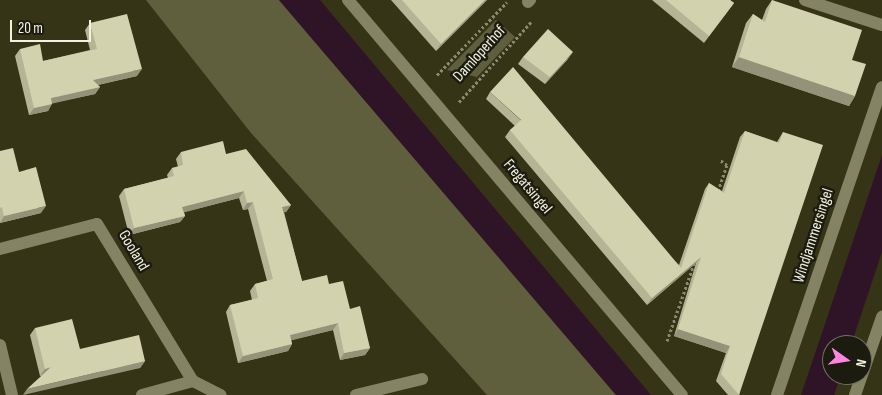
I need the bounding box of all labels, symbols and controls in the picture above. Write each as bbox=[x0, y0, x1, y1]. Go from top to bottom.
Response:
scale bar bbox=[12, 10, 94, 42]
text: 20 m bbox=[18, 19, 43, 38]
street label: Damloperhof bbox=[450, 22, 510, 86]
street label: Fregatsingel bbox=[499, 156, 555, 218]
street label: Windjammersingel bbox=[790, 186, 838, 286]
street label: Gooland bbox=[113, 227, 153, 275]
north arrow bbox=[822, 335, 872, 385]
text: N bbox=[852, 358, 870, 369]

